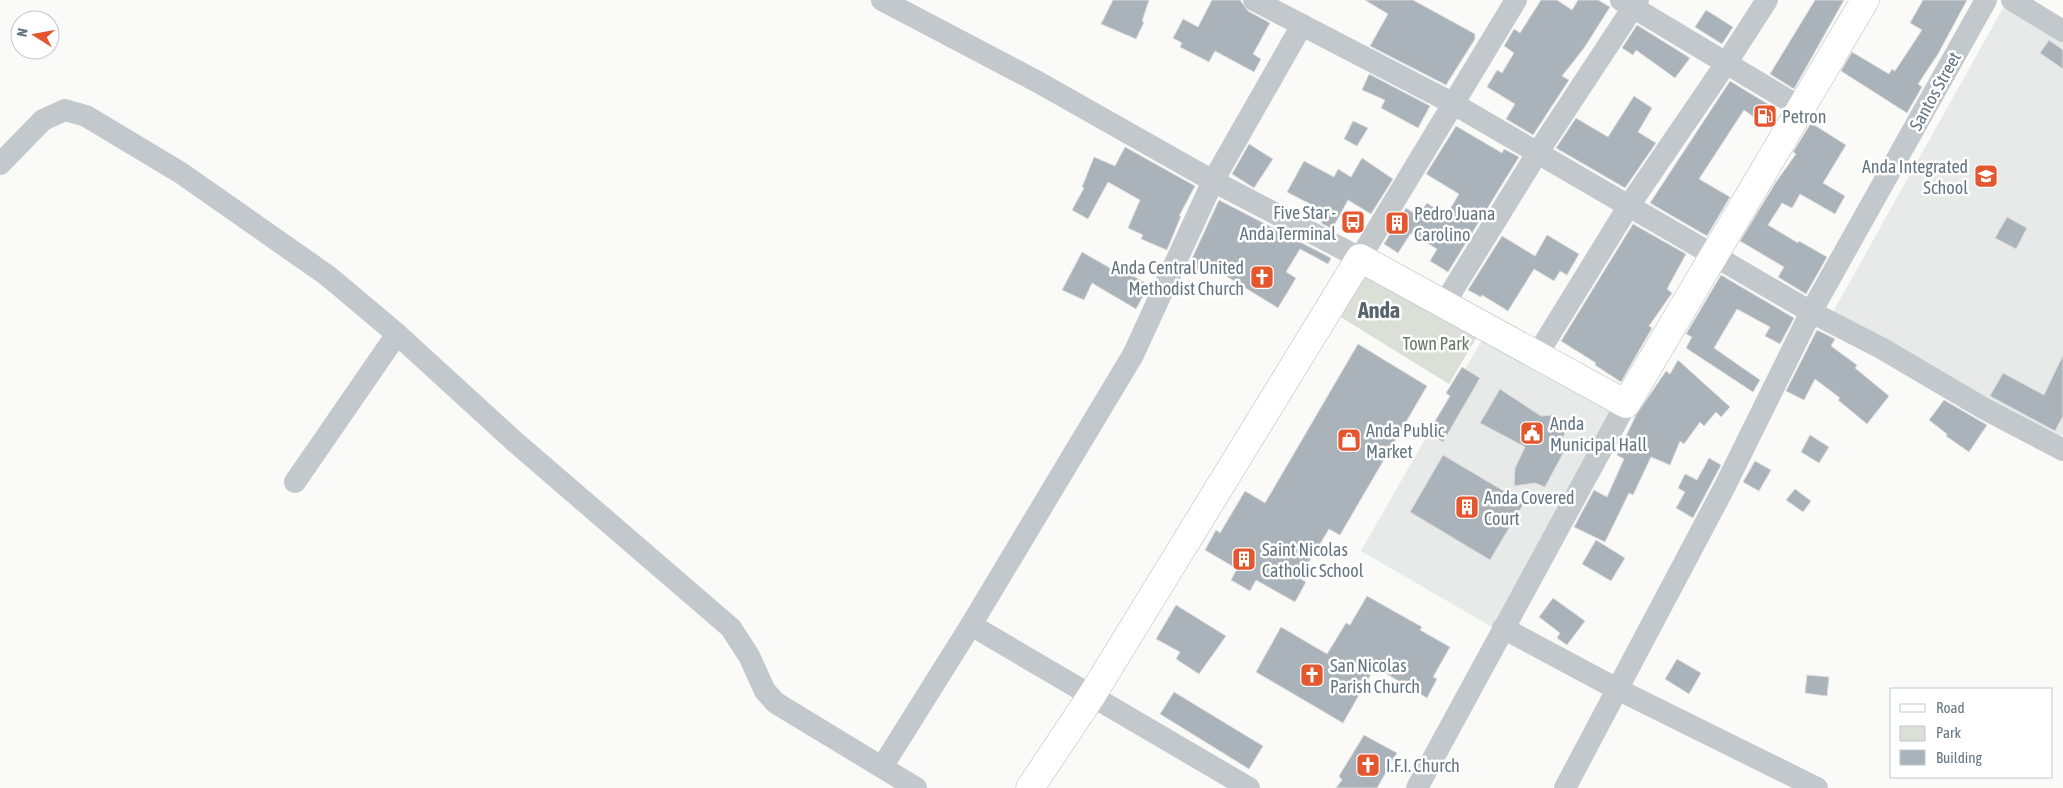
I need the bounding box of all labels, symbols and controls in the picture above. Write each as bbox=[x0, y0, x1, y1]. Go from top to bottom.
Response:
north arrow bbox=[10, 10, 60, 60]
text: N bbox=[14, 27, 31, 38]
street label: Santos Street bbox=[1905, 48, 1965, 134]
fuel station icon: Petron bbox=[1752, 103, 1778, 129]
place label: Petron bbox=[1782, 106, 1827, 127]
place label: Anda Integrated School bbox=[1862, 156, 1968, 198]
school or university icon: Anda Integrated School bbox=[1973, 163, 1999, 189]
place label: Five Star - Anda Terminal bbox=[1240, 202, 1336, 244]
place label: Pedro Juana Carolino bbox=[1414, 203, 1495, 245]
bus stop icon: Five Star - Anda Terminal bbox=[1340, 209, 1366, 235]
building icon: Pedro Juana Carolino bbox=[1384, 210, 1410, 236]
place label: Anda Central United Methodist Church bbox=[1111, 257, 1244, 299]
church icon: Anda Central United Methodist Church bbox=[1249, 264, 1275, 290]
district label: Anda bbox=[1357, 297, 1400, 323]
park label: Town Park bbox=[1402, 333, 1470, 354]
place label: Anda Municipal Hall bbox=[1550, 413, 1647, 455]
place label: Anda Public Market bbox=[1366, 420, 1445, 462]
public building icon: Anda Municipal Hall bbox=[1519, 420, 1545, 446]
shop icon: Anda Public Market bbox=[1336, 427, 1362, 453]
place label: Anda Covered Court bbox=[1484, 487, 1575, 529]
building icon: Anda Covered Court bbox=[1454, 494, 1480, 520]
place label: Saint Nicolas Catholic School bbox=[1262, 539, 1364, 581]
building icon: Saint Nicolas Catholic School bbox=[1231, 546, 1257, 572]
place label: San Nicolas Parish Church bbox=[1330, 655, 1420, 697]
church icon: San Nicolas Parish Church bbox=[1299, 662, 1325, 688]
legend bbox=[1890, 688, 2053, 778]
text: Road bbox=[1936, 699, 1965, 716]
text: Park bbox=[1936, 724, 1961, 741]
text: Building bbox=[1936, 749, 1982, 766]
church icon: I.F.I. Church bbox=[1355, 752, 1381, 778]
place label: I.F.I. Church bbox=[1386, 755, 1460, 776]

